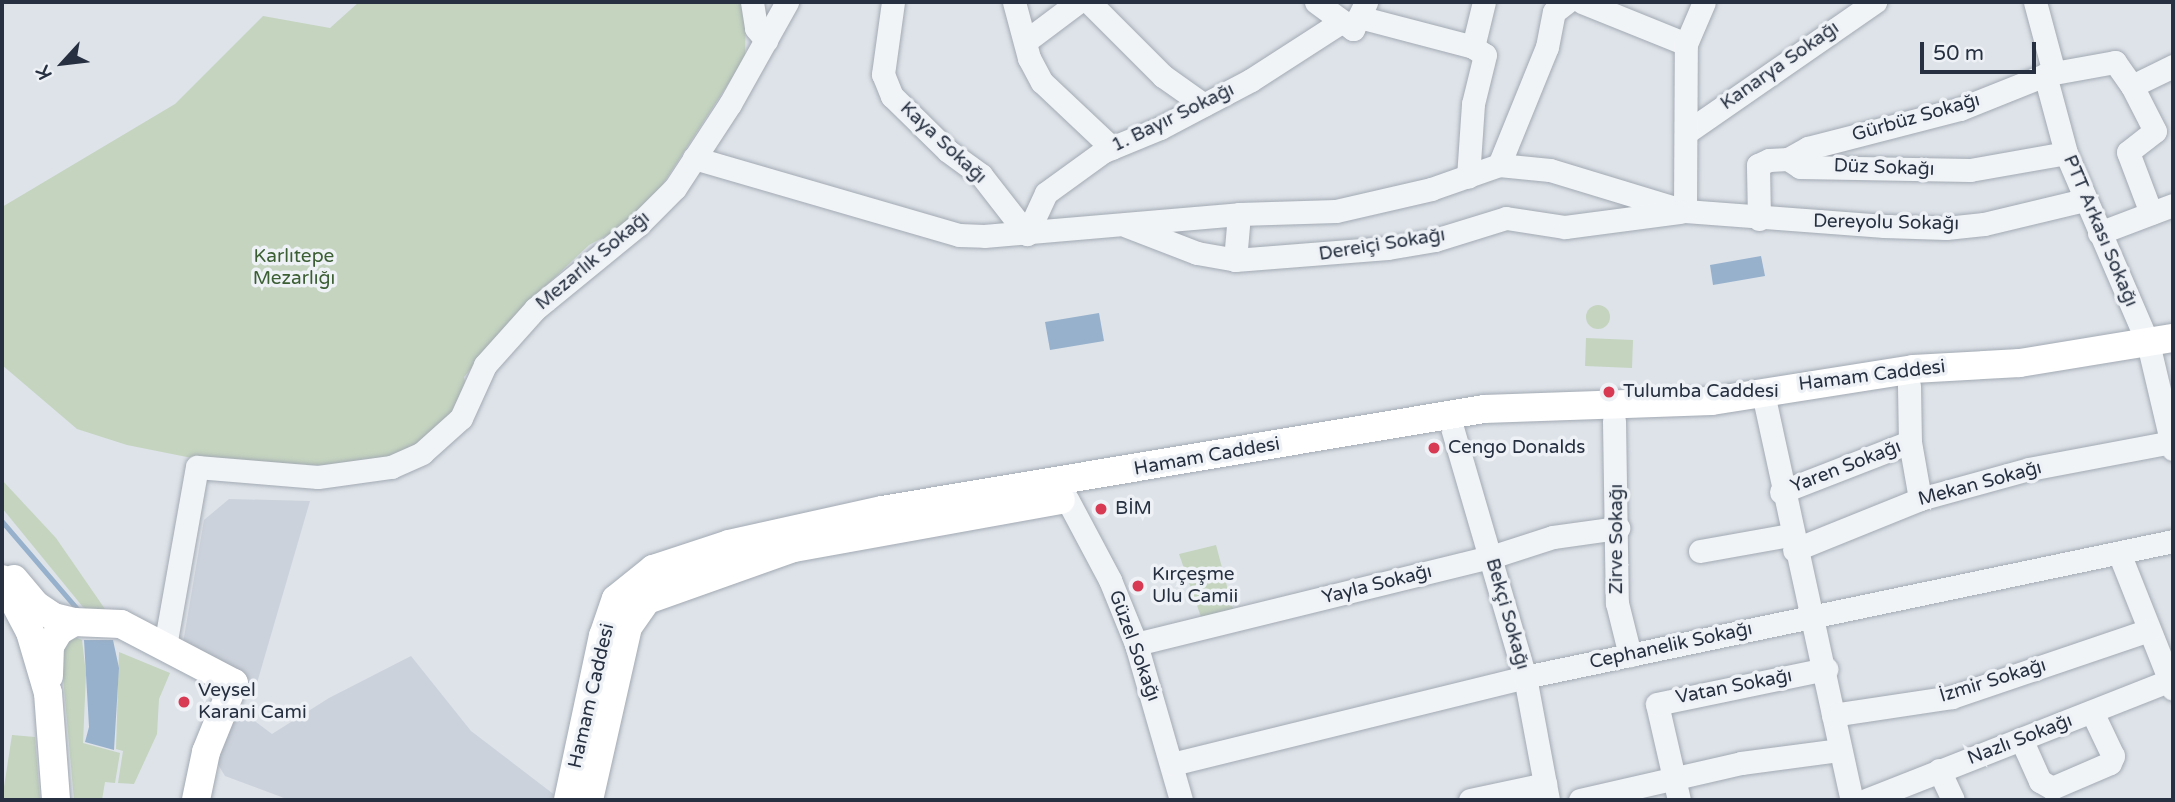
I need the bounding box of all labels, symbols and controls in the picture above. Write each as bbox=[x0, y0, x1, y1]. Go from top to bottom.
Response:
street label: Kanarya Sokağı bbox=[1716, 17, 1844, 115]
north arrow bbox=[28, 28, 98, 98]
scale bar bbox=[1923, 28, 2038, 72]
text: 50 m bbox=[1933, 41, 1984, 66]
text: K bbox=[32, 62, 57, 83]
street label: 1. Bayır Sokağı bbox=[1108, 79, 1238, 157]
street label: Gürbüz Sokağı bbox=[1849, 89, 1983, 147]
street label: Kaya Sokağı bbox=[895, 97, 991, 189]
street label: PTT Arkası Sokağı bbox=[2058, 152, 2142, 310]
street label: Düz Sokağı bbox=[1833, 155, 1935, 181]
street label: Mezarlık Sokağı bbox=[531, 207, 655, 315]
street label: Dereyolu Sokağı bbox=[1813, 210, 1959, 236]
street label: Dereiçi Sokağı bbox=[1317, 224, 1447, 266]
park label: Karlıtepe Mezarlığı bbox=[253, 246, 335, 290]
street label: Hamam Caddesi bbox=[1797, 356, 1947, 396]
place label: Tulumba Caddesi bbox=[1623, 381, 1779, 403]
marker: Tulumba Caddesi bbox=[1601, 384, 1617, 400]
street label: Hamam Caddesi bbox=[1132, 433, 1282, 481]
street label: Yaren Sokağı bbox=[1788, 436, 1904, 498]
place label: Cengo Donalds bbox=[1448, 437, 1585, 459]
marker: Cengo Donalds bbox=[1426, 440, 1442, 456]
street label: Mekan Sokağı bbox=[1916, 457, 2044, 511]
street label: Zirve Sokağı bbox=[1606, 484, 1628, 594]
place label: BİM bbox=[1115, 498, 1152, 520]
marker: BİM bbox=[1093, 501, 1109, 517]
street label: Bekçi Sokağı bbox=[1480, 556, 1534, 672]
street label: Yayla Sokağı bbox=[1320, 560, 1434, 610]
place label: Kırçeşme Ulu Camii bbox=[1152, 564, 1238, 608]
marker: Kırçeşme Ulu Camii bbox=[1130, 578, 1146, 594]
street label: Güzel Sokağı bbox=[1103, 587, 1165, 705]
street label: Cephanelik Sokağı bbox=[1588, 618, 1754, 674]
street label: Hamam Caddesi bbox=[564, 621, 620, 771]
street label: İzmir Sokağı bbox=[1937, 654, 2049, 708]
street label: Vatan Sokağı bbox=[1674, 665, 1794, 709]
place label: Veysel Karani Cami bbox=[198, 680, 307, 724]
marker: Veysel Karani Cami bbox=[176, 694, 192, 710]
street label: Nazlı Sokağı bbox=[1964, 710, 2076, 770]

